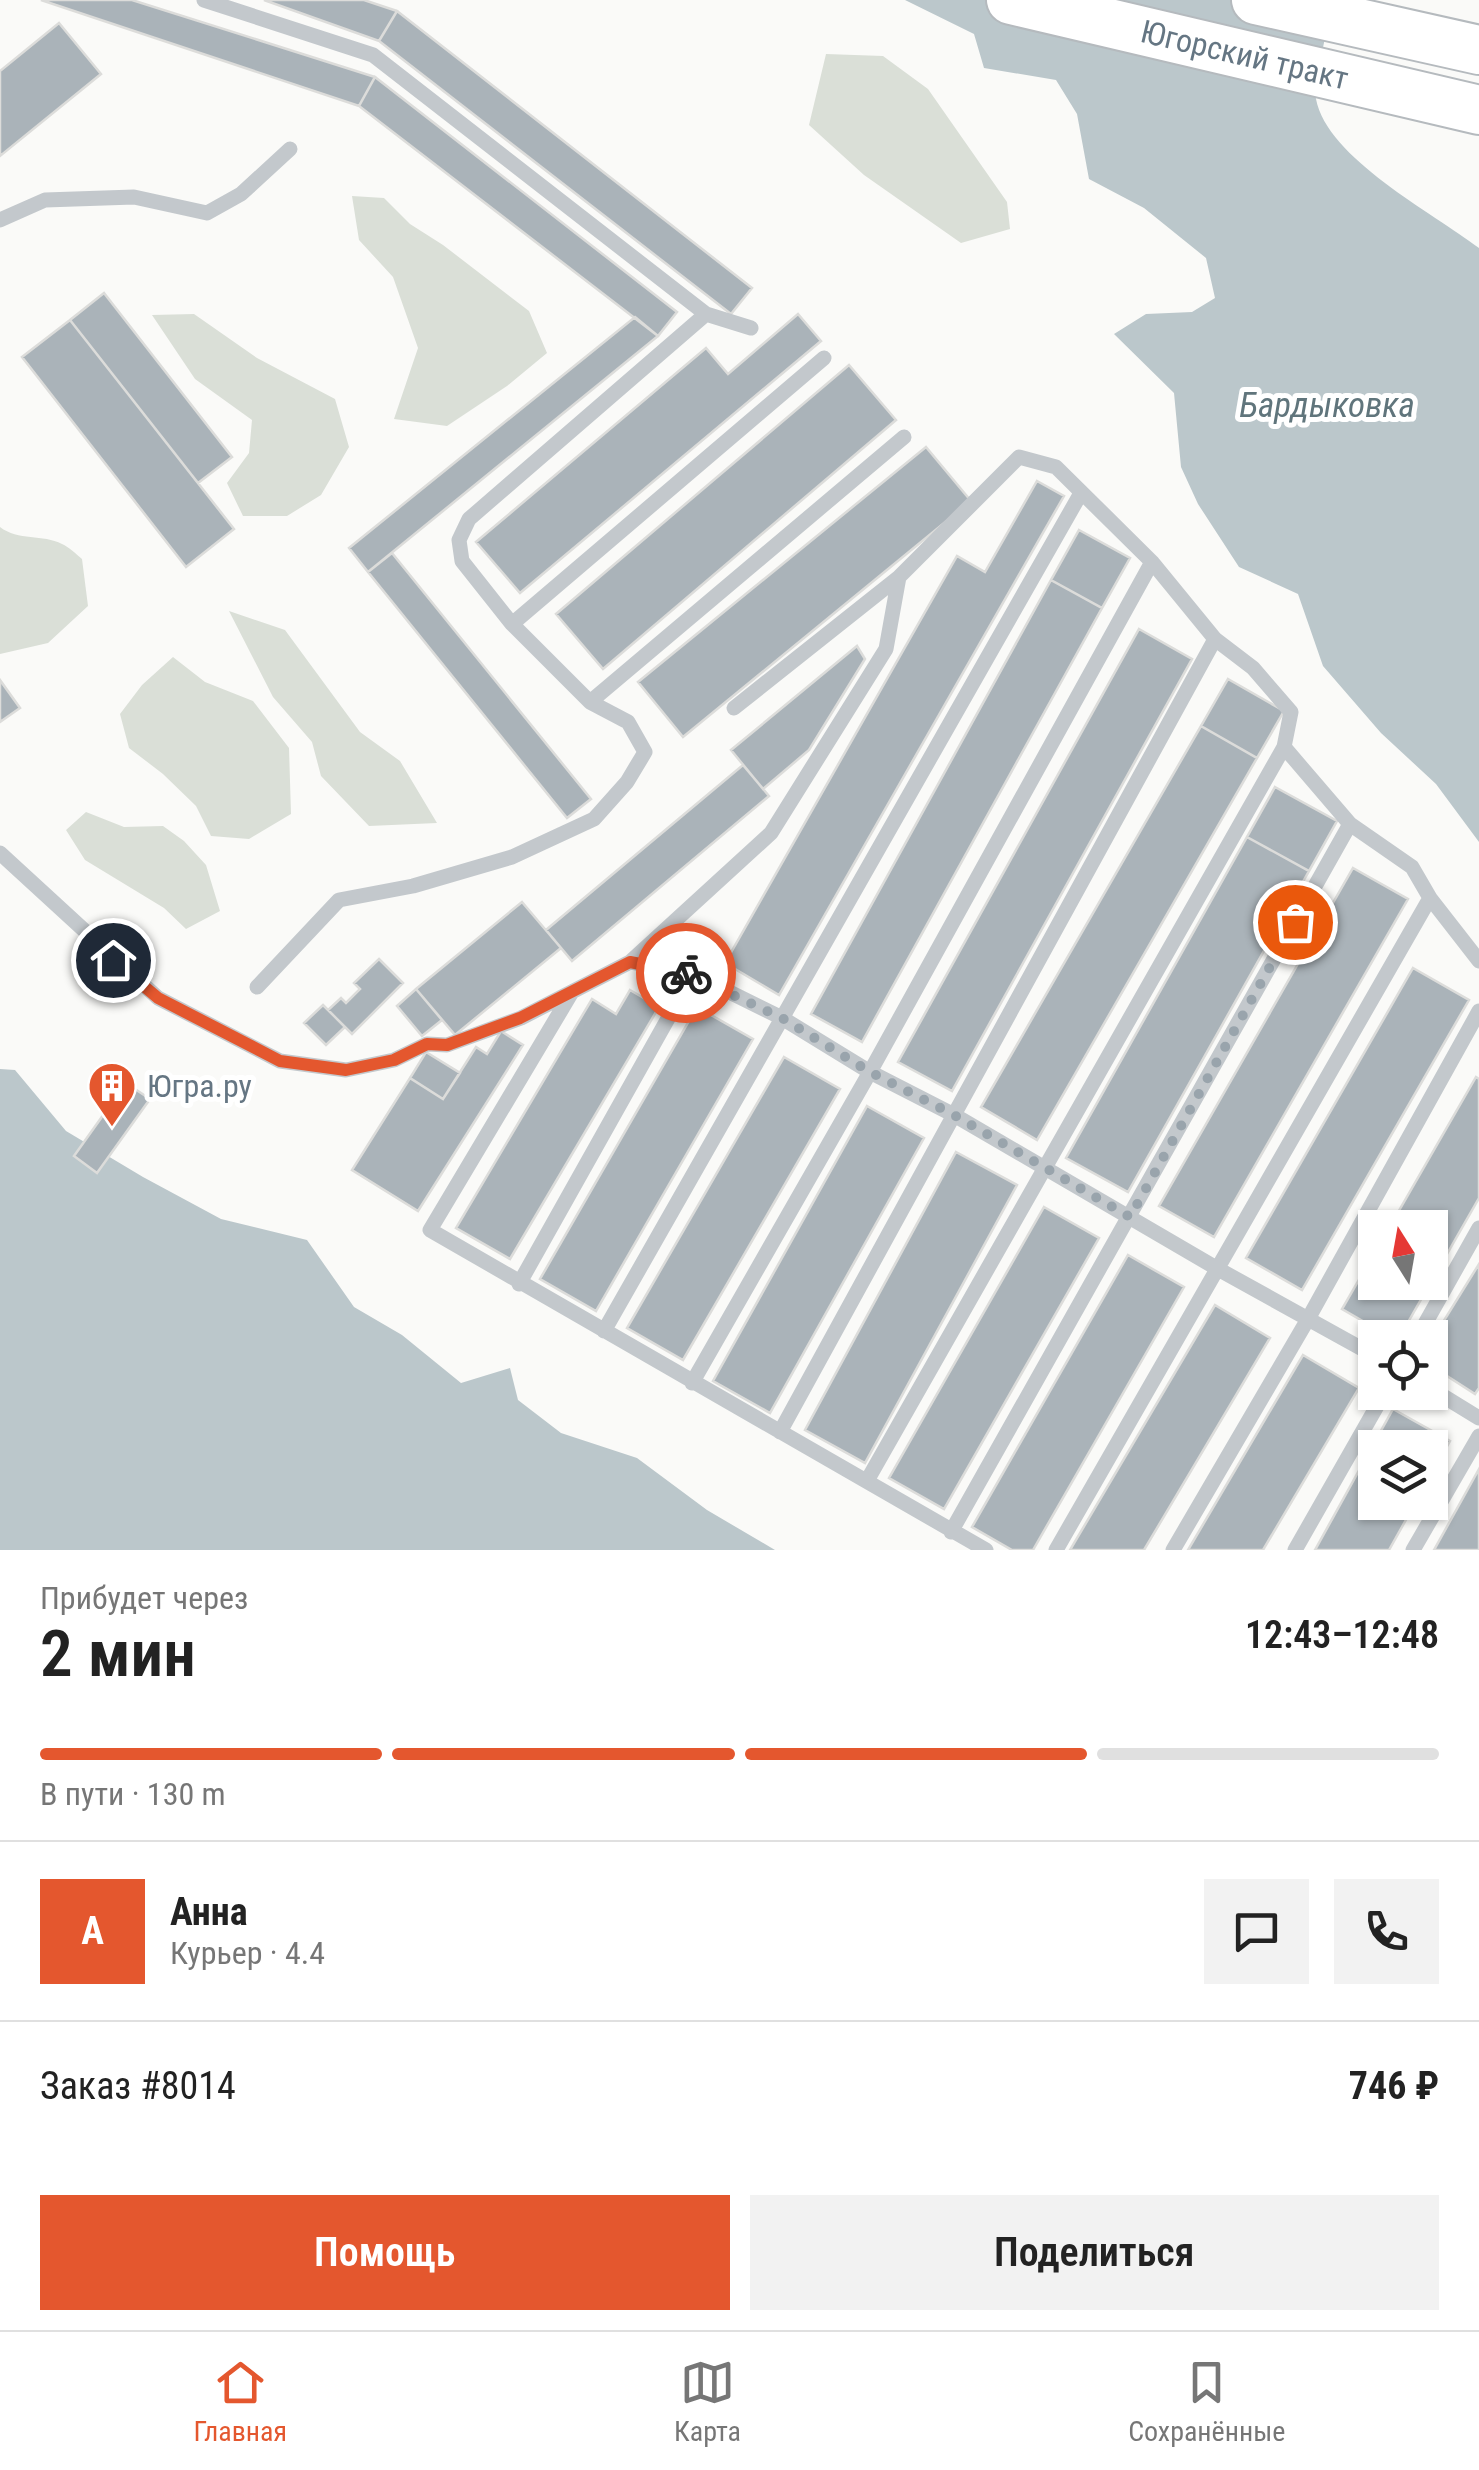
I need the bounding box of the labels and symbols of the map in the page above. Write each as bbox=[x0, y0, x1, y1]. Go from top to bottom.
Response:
street label: Югорский тракт bbox=[1137, 12, 1352, 98]
water label: Бардыковка bbox=[1239, 385, 1415, 426]
pin bbox=[1253, 880, 1338, 965]
pin bbox=[71, 918, 156, 1003]
courier bbox=[636, 923, 736, 1023]
building icon: Югра.ру bbox=[86, 1060, 138, 1128]
place label: Югра.ру bbox=[147, 1067, 252, 1105]
north arrow bbox=[1358, 1210, 1448, 1300]

